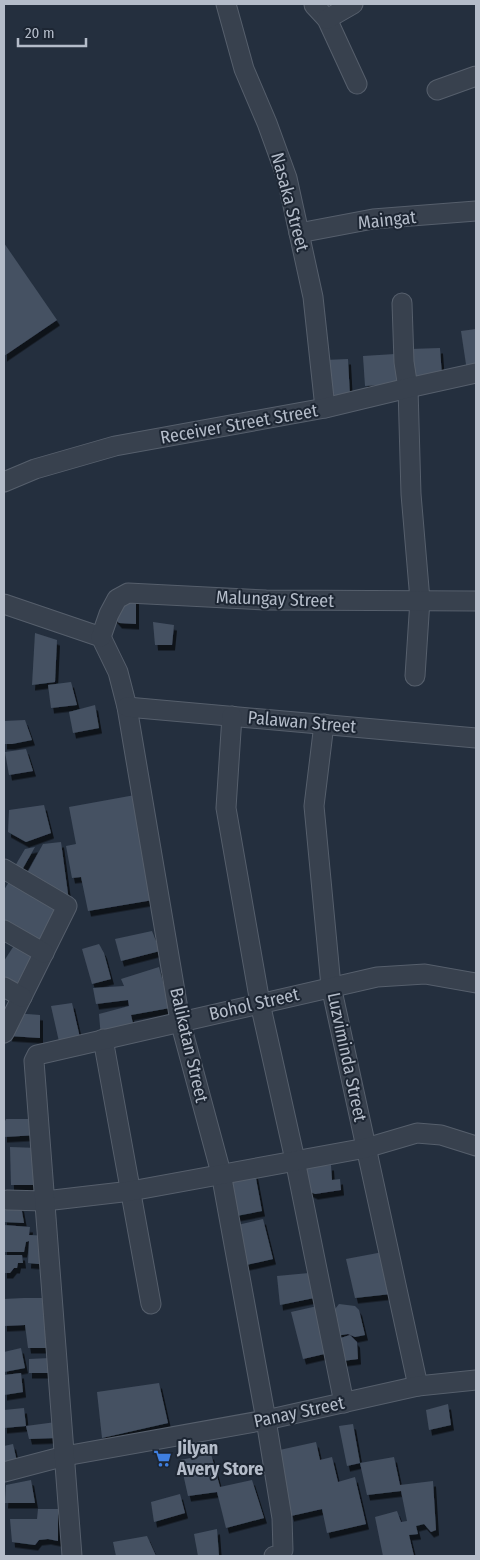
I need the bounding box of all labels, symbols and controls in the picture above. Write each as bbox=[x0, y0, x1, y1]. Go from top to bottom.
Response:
scale bar bbox=[18, 15, 85, 47]
text: 20 m bbox=[25, 24, 55, 42]
street label: Nasaka Street bbox=[266, 150, 314, 254]
street label: Maingat bbox=[357, 206, 417, 234]
street label: Receiver Street Street bbox=[159, 399, 319, 449]
street label: Malungay Street bbox=[216, 586, 335, 612]
street label: Palawan Street bbox=[247, 706, 357, 738]
street label: Bohol Street bbox=[207, 983, 301, 1025]
street label: Balikatan Street bbox=[165, 985, 213, 1105]
street label: Luzviminda Street bbox=[323, 990, 371, 1124]
street label: Panay Street bbox=[252, 1392, 346, 1432]
place label: Jilyan Avery Store bbox=[176, 1437, 263, 1480]
supermarket icon: Jilyan Avery Store bbox=[153, 1448, 173, 1468]

